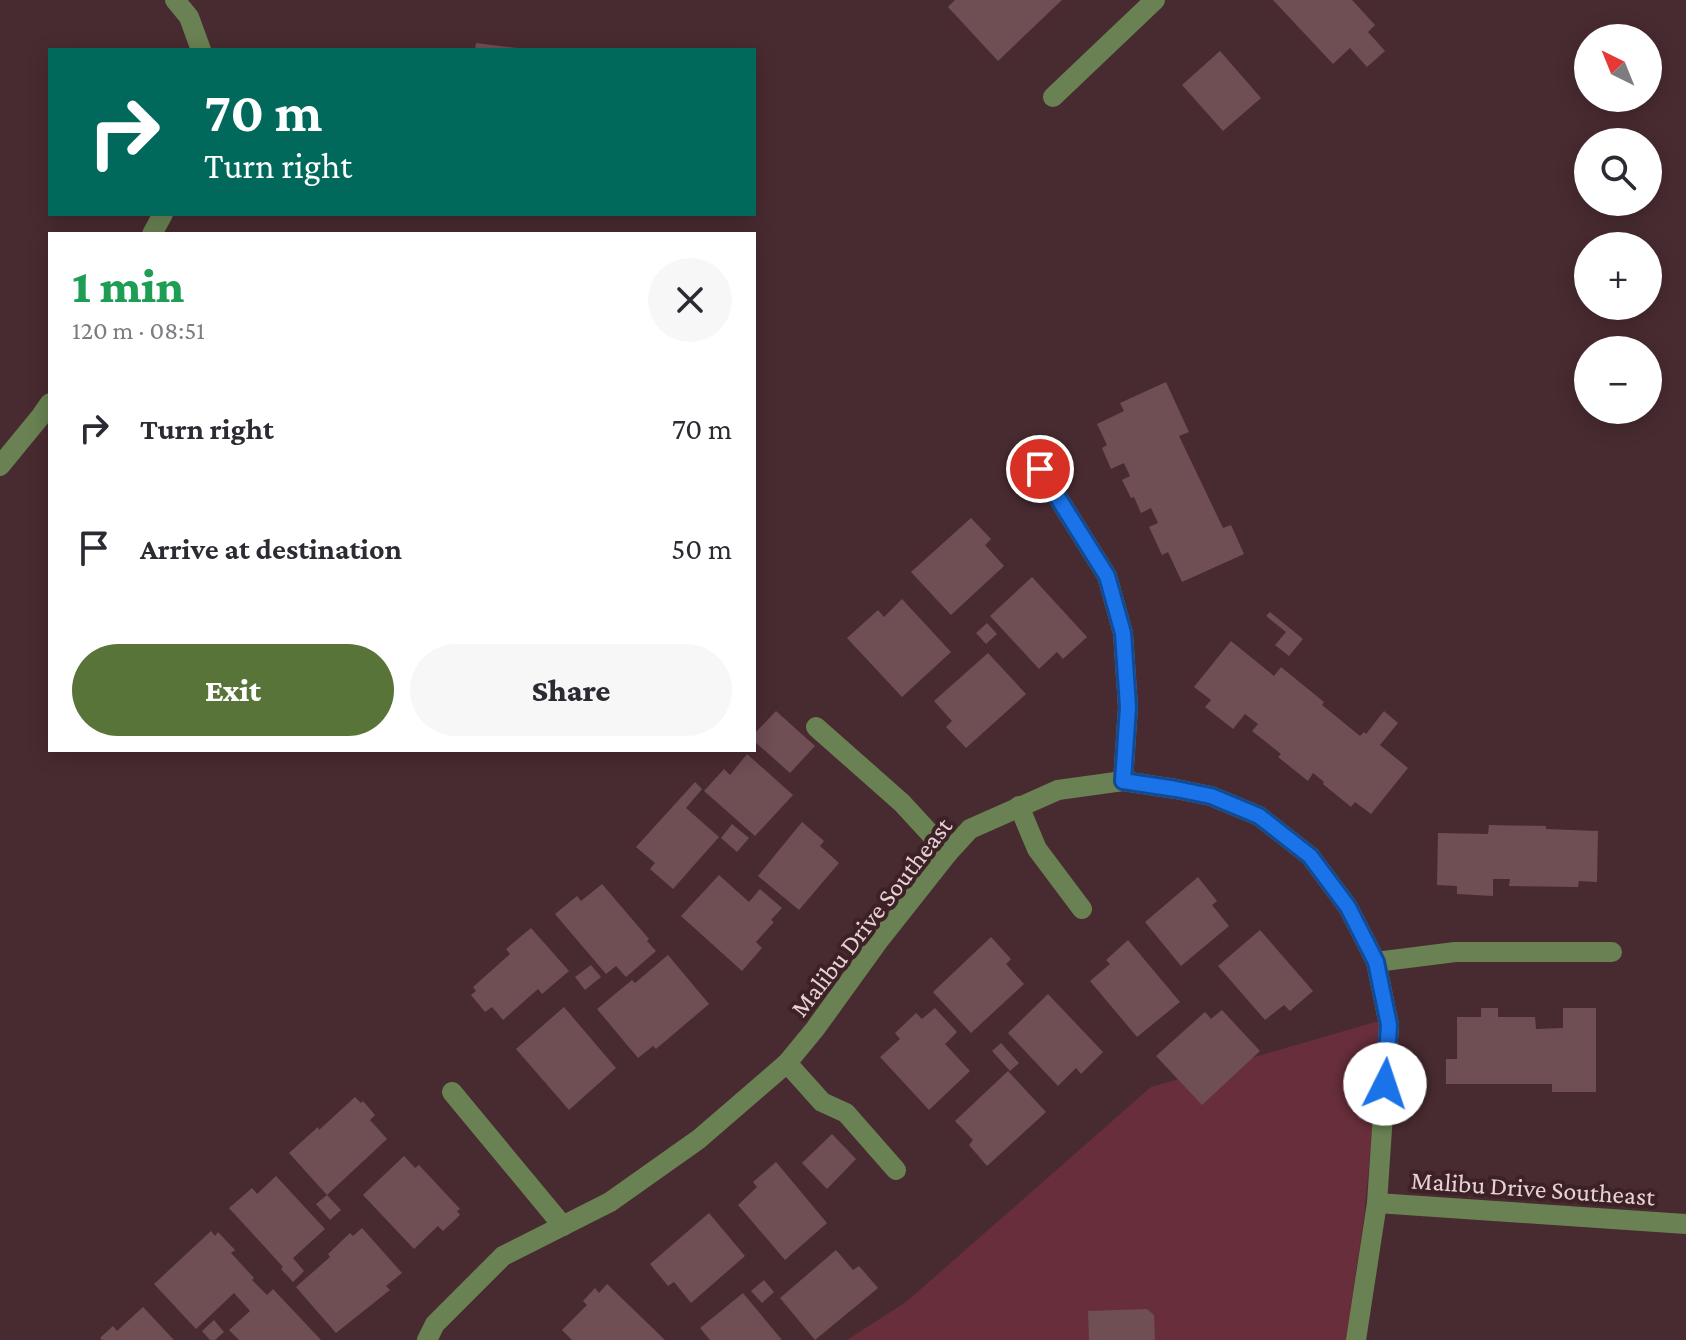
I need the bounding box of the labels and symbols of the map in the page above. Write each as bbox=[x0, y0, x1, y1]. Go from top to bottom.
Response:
north arrow bbox=[1574, 24, 1662, 112]
pin bbox=[1006, 435, 1074, 503]
street label: Malibu Drive Southeast bbox=[785, 812, 958, 1023]
position arrow bbox=[1343, 1042, 1427, 1126]
street label: Malibu Drive Southeast bbox=[1410, 1166, 1656, 1212]

